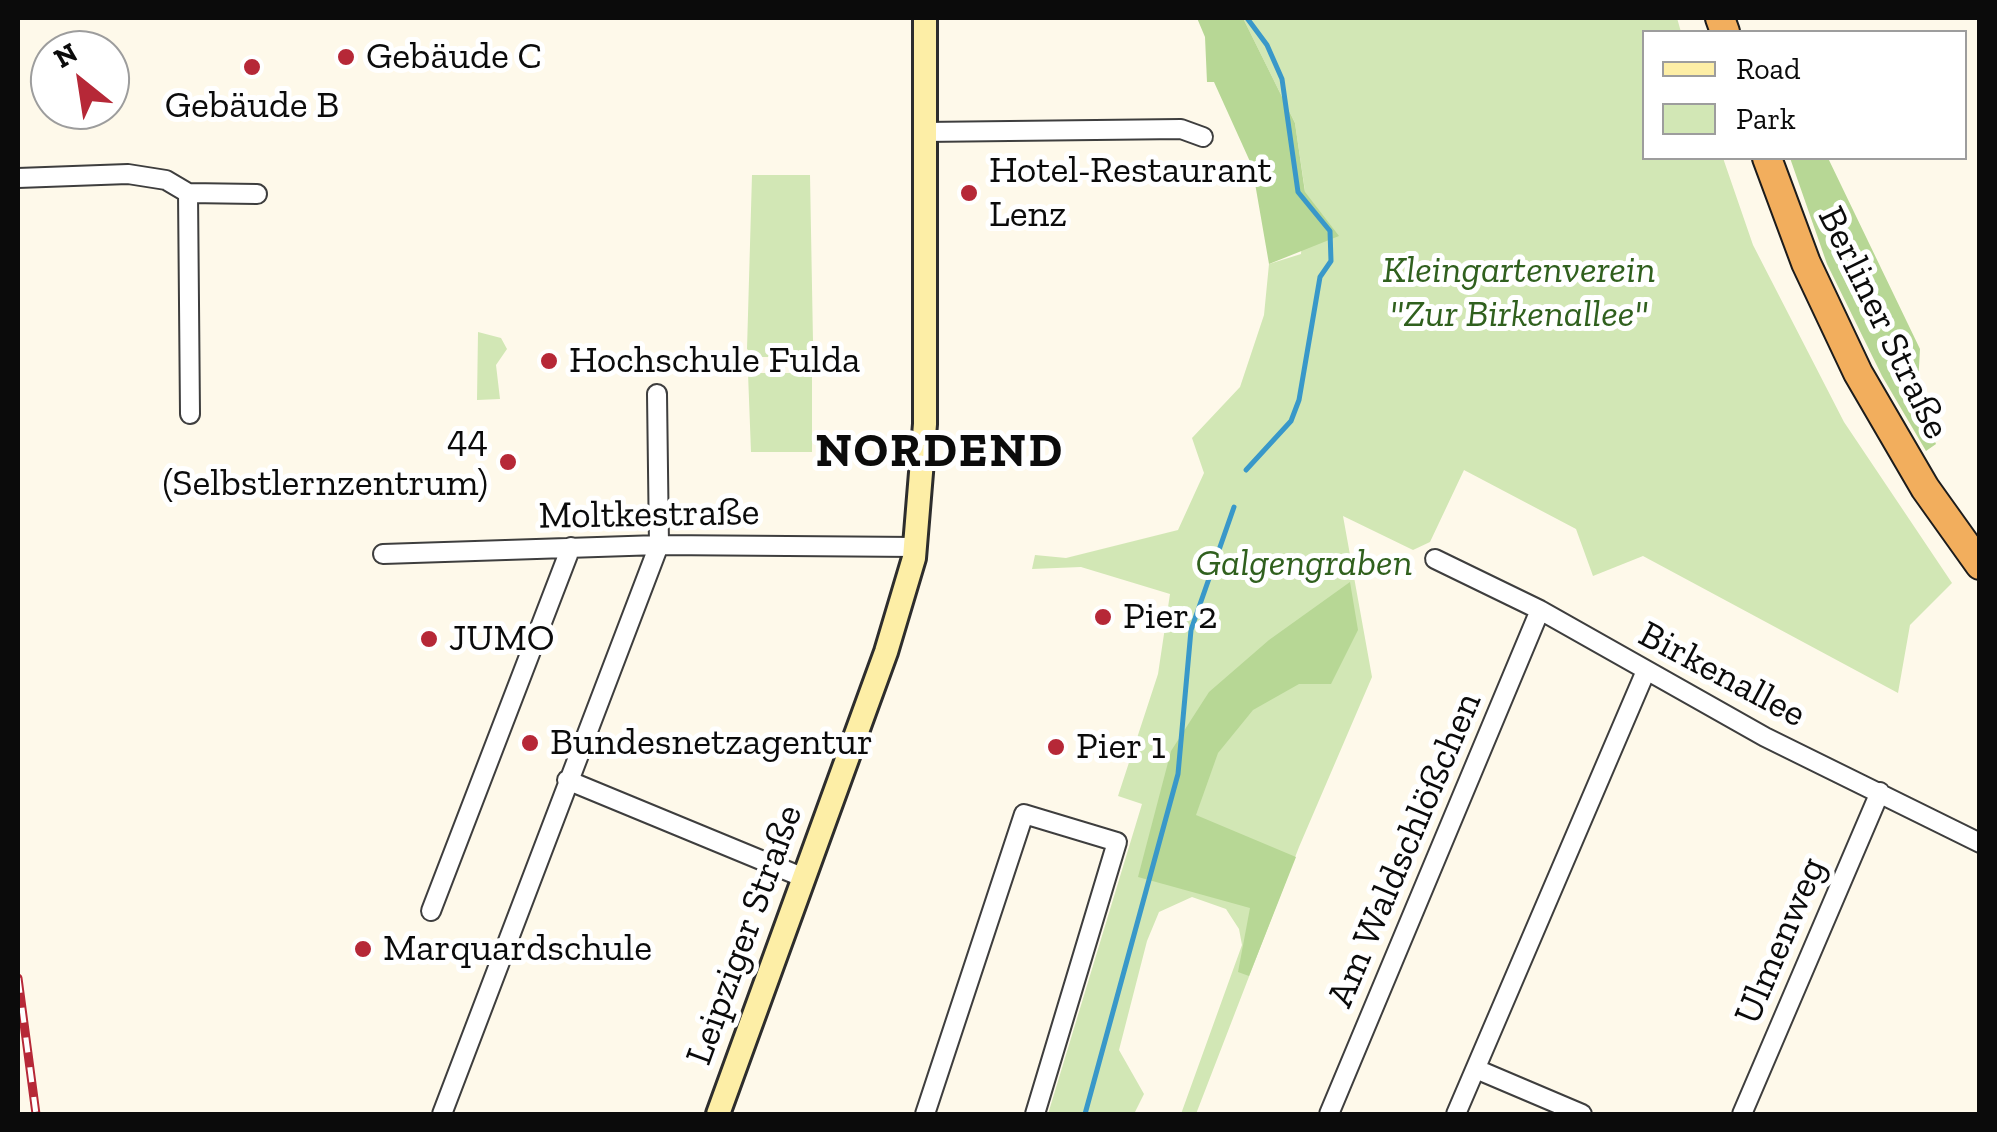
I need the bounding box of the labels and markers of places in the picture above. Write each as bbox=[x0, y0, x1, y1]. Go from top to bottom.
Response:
place label: Gebäude C bbox=[366, 34, 542, 80]
marker: Gebäude C bbox=[335, 46, 357, 68]
marker: Gebäude B bbox=[241, 56, 263, 78]
place label: Gebäude B bbox=[165, 83, 339, 129]
place label: Hotel-Restaurant Lenz bbox=[989, 148, 1272, 238]
marker: Hotel-Restaurant Lenz bbox=[958, 182, 980, 204]
place label: Hochschule Fulda bbox=[569, 338, 860, 384]
marker: Hochschule Fulda bbox=[538, 350, 560, 372]
place label: 44 (Selbstlernzentrum) bbox=[163, 417, 488, 506]
marker: 44 (Selbstlernzentrum) bbox=[497, 451, 519, 473]
place label: Pier 2 bbox=[1123, 594, 1217, 640]
marker: Pier 2 bbox=[1092, 606, 1114, 628]
place label: JUMO bbox=[449, 616, 554, 662]
marker: JUMO bbox=[418, 628, 440, 650]
place label: Bundesnetzagentur bbox=[550, 720, 873, 766]
place label: Pier 1 bbox=[1076, 724, 1166, 770]
marker: Bundesnetzagentur bbox=[519, 732, 541, 754]
marker: Pier 1 bbox=[1045, 736, 1067, 758]
place label: Marquardschule bbox=[383, 926, 652, 972]
marker: Marquardschule bbox=[352, 938, 374, 960]

